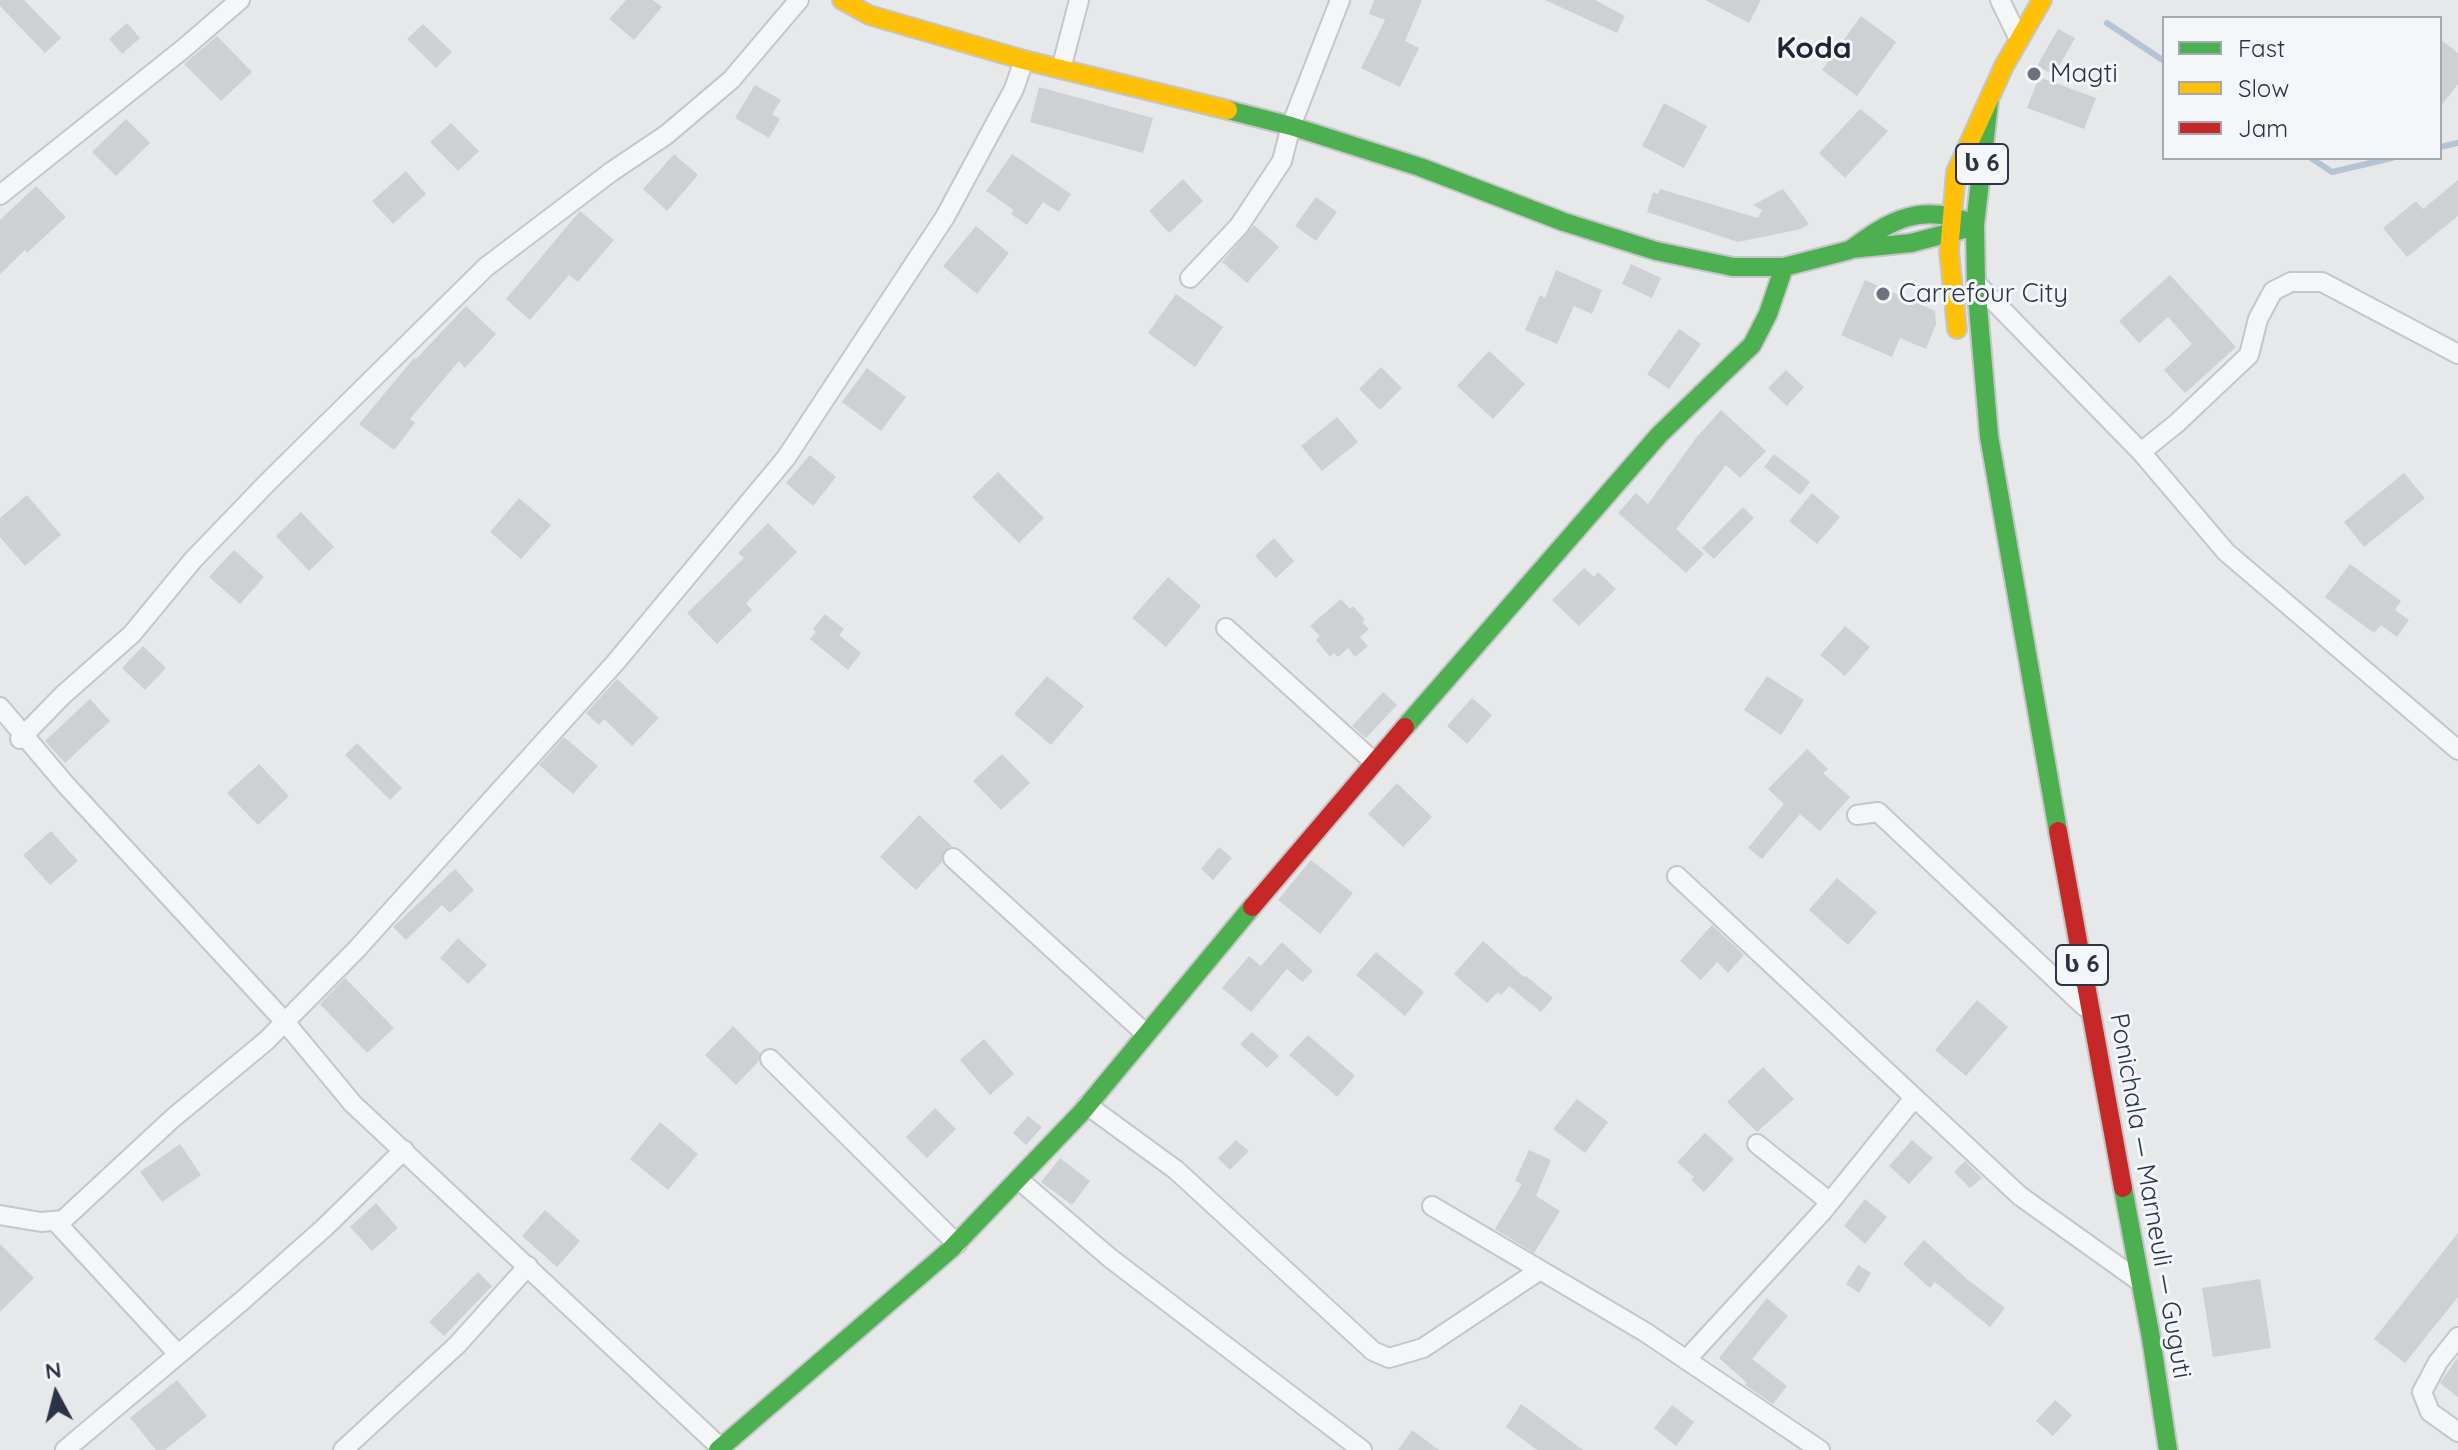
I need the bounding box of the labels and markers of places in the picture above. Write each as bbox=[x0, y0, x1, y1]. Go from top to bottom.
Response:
place label: Magti bbox=[2050, 58, 2118, 90]
marker: Magti bbox=[2025, 65, 2043, 83]
place label: Carrefour City bbox=[1899, 278, 2068, 310]
marker: Carrefour City bbox=[1874, 285, 1892, 303]

